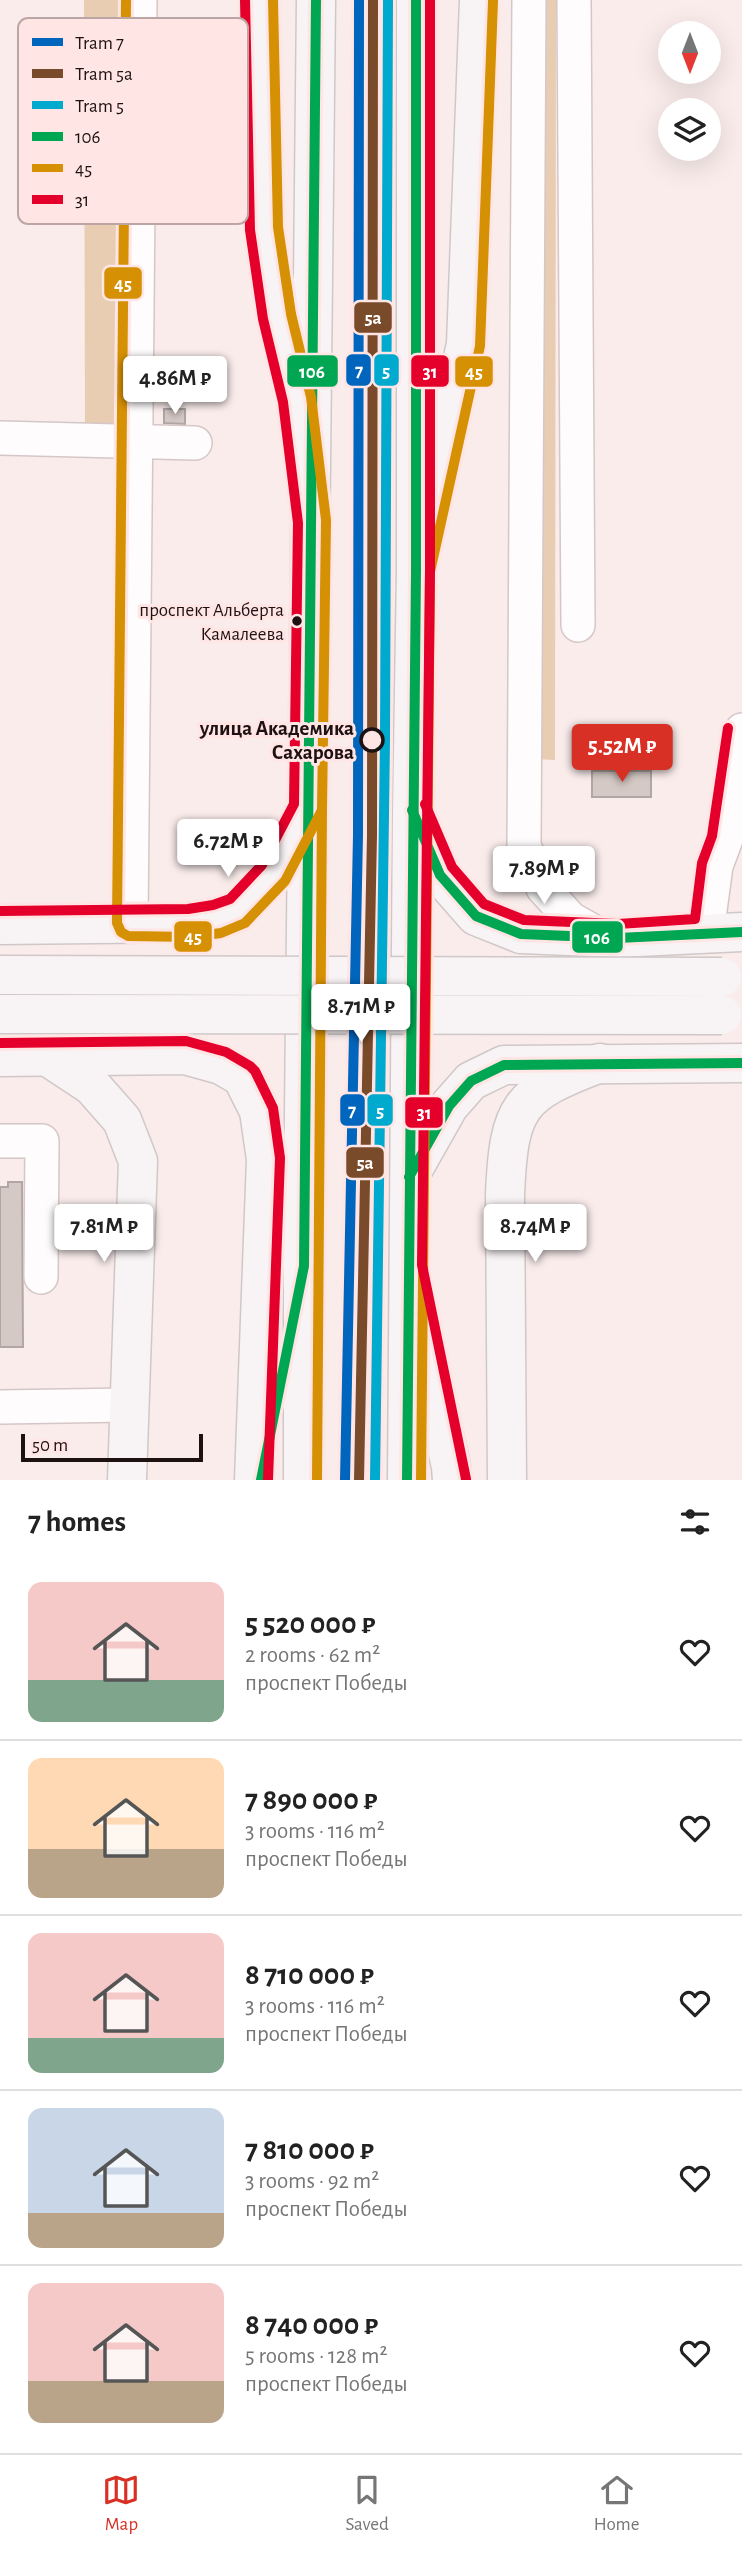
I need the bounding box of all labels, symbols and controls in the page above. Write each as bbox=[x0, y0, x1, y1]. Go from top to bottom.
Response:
legend bbox=[18, 18, 248, 224]
north arrow bbox=[658, 21, 721, 84]
map controls bbox=[658, 21, 721, 161]
text: Tram 7 bbox=[75, 34, 124, 53]
text: Tram 5а bbox=[75, 65, 133, 84]
text: Tram 5 bbox=[75, 97, 124, 116]
button: layers bbox=[658, 98, 721, 161]
text: 106 bbox=[75, 128, 101, 147]
text: 45 bbox=[75, 160, 92, 179]
text: 31 bbox=[75, 191, 89, 210]
line badge: 45 bbox=[103, 266, 143, 300]
text: 45 bbox=[114, 275, 132, 294]
line badge: 5а bbox=[353, 301, 393, 334]
text: 5а bbox=[364, 309, 382, 328]
line badge: 7 bbox=[345, 353, 372, 387]
line badge: 5 bbox=[373, 353, 400, 387]
line badge: 106 bbox=[286, 354, 339, 388]
line badge: 31 bbox=[410, 354, 450, 388]
line badge: 45 bbox=[454, 355, 494, 388]
pin: 4.86M ₽ bbox=[110, 356, 240, 416]
text: 7 bbox=[355, 362, 363, 381]
text: 5 bbox=[382, 362, 390, 381]
text: 106 bbox=[299, 363, 325, 382]
text: 31 bbox=[422, 363, 438, 382]
text: 45 bbox=[465, 363, 483, 382]
text: 4.86M ₽ bbox=[139, 367, 211, 390]
place label: проспект Альберта Камалеева bbox=[139, 601, 284, 644]
marker: проспект Альберта Камалеева bbox=[290, 614, 304, 628]
place label: улица Академика Сахарова bbox=[199, 718, 354, 763]
pin: 5.52M ₽ bbox=[557, 724, 687, 784]
marker: улица Академика Сахарова bbox=[360, 728, 384, 752]
text: 5.52M ₽ bbox=[588, 735, 656, 758]
pin: 6.72M ₽ bbox=[163, 820, 293, 879]
text: 6.72M ₽ bbox=[193, 830, 263, 853]
pin: 7.89M ₽ bbox=[479, 846, 609, 906]
text: 7.89M ₽ bbox=[509, 857, 579, 880]
line badge: 45 bbox=[173, 920, 213, 953]
line badge: 106 bbox=[571, 920, 624, 954]
text: 45 bbox=[184, 928, 202, 947]
text: 106 bbox=[584, 929, 610, 948]
pin: 8.71M ₽ bbox=[296, 984, 426, 1044]
text: 8.71M ₽ bbox=[327, 995, 395, 1018]
line badge: 7 bbox=[339, 1093, 366, 1127]
line badge: 5 bbox=[366, 1093, 394, 1127]
line badge: 31 bbox=[404, 1096, 444, 1129]
text: 7 bbox=[348, 1102, 356, 1121]
text: 5 bbox=[376, 1102, 384, 1121]
text: 31 bbox=[416, 1104, 432, 1123]
line badge: 5а bbox=[345, 1146, 385, 1179]
text: 5а bbox=[356, 1154, 374, 1173]
pin: 7.81M ₽ bbox=[39, 1204, 169, 1264]
pin: 8.74M ₽ bbox=[470, 1204, 600, 1264]
text: 7.81M ₽ bbox=[70, 1215, 138, 1238]
text: 8.74M ₽ bbox=[500, 1215, 570, 1238]
scale bar bbox=[21, 1431, 203, 1463]
text: 50 m bbox=[32, 1436, 68, 1455]
icon: filters bbox=[676, 1503, 714, 1541]
text: 7 homes bbox=[28, 1507, 126, 1537]
text: 5 520 000 ₽ bbox=[245, 1609, 375, 1639]
icon: home bbox=[84, 1610, 168, 1694]
icon: heart bbox=[676, 1633, 714, 1671]
text: 2 rooms · 62 m² bbox=[245, 1644, 380, 1667]
text: проспект Победы bbox=[245, 1672, 408, 1695]
text: 7 890 000 ₽ bbox=[245, 1785, 377, 1815]
icon: home bbox=[84, 1786, 168, 1870]
icon: heart bbox=[676, 1809, 714, 1847]
text: 3 rooms · 116 m² bbox=[245, 1820, 385, 1843]
text: проспект Победы bbox=[245, 1848, 408, 1871]
text: 8 710 000 ₽ bbox=[245, 1960, 374, 1990]
icon: home bbox=[84, 1961, 168, 2045]
icon: heart bbox=[676, 1984, 714, 2022]
text: 3 rooms · 116 m² bbox=[245, 1995, 385, 2018]
text: проспект Победы bbox=[245, 2023, 408, 2046]
text: 7 810 000 ₽ bbox=[245, 2135, 374, 2165]
icon: home bbox=[84, 2136, 168, 2220]
icon: heart bbox=[676, 2159, 714, 2197]
text: 3 rooms · 92 m² bbox=[245, 2170, 379, 2193]
text: проспект Победы bbox=[245, 2198, 408, 2221]
text: 8 740 000 ₽ bbox=[245, 2310, 378, 2340]
icon: home bbox=[84, 2311, 168, 2395]
icon: heart bbox=[676, 2334, 714, 2372]
text: 5 rooms · 128 m² bbox=[245, 2345, 387, 2368]
text: проспект Победы bbox=[245, 2373, 408, 2396]
tab: Map bbox=[102, 2471, 140, 2536]
tab: Saved bbox=[345, 2471, 389, 2536]
tab: Home bbox=[594, 2471, 640, 2536]

